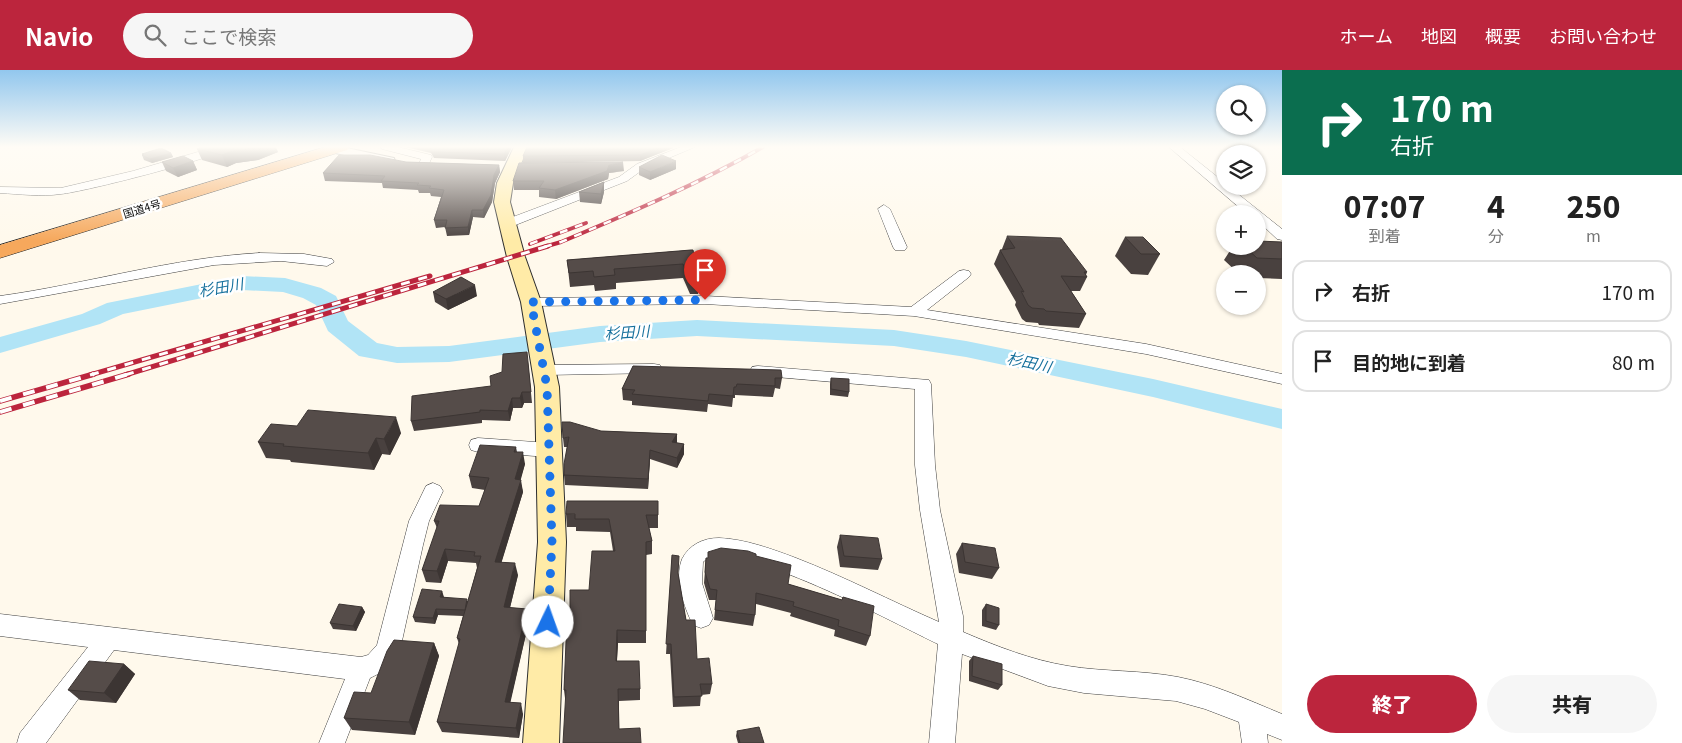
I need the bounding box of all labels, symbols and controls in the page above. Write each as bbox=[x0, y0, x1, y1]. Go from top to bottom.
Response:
search box bbox=[123, 13, 473, 58]
text: Navio bbox=[25, 18, 93, 53]
icon: search bbox=[141, 21, 169, 49]
text: ここで検索 bbox=[181, 22, 276, 49]
text: ホーム bbox=[1340, 22, 1393, 48]
text: 地図 bbox=[1421, 22, 1457, 48]
text: 概要 bbox=[1485, 22, 1521, 48]
text: お問い合わせ bbox=[1549, 22, 1657, 48]
text: 170 m bbox=[1390, 81, 1494, 132]
map controls bbox=[1216, 85, 1266, 315]
button: search bbox=[1216, 85, 1266, 135]
icon: right bbox=[1307, 90, 1372, 155]
text: 右折 bbox=[1390, 128, 1434, 160]
button: layers bbox=[1216, 145, 1266, 195]
text: 07:07 bbox=[1344, 183, 1426, 227]
text: 4 bbox=[1487, 183, 1505, 227]
text: 250 bbox=[1567, 183, 1620, 227]
street label: 国道4号 bbox=[121, 195, 163, 221]
button: + bbox=[1216, 205, 1266, 255]
text: 到着 bbox=[1369, 223, 1401, 247]
text: 分 bbox=[1488, 223, 1504, 247]
text: m bbox=[1586, 223, 1601, 247]
pin bbox=[684, 249, 726, 300]
icon: arrive bbox=[691, 256, 719, 284]
button: − bbox=[1216, 265, 1266, 315]
water label: 杉田川 bbox=[197, 272, 247, 301]
icon: right bbox=[1309, 277, 1337, 305]
text: 右折 bbox=[1352, 278, 1390, 305]
text: 170 m bbox=[1602, 278, 1655, 305]
water label: 杉田川 bbox=[604, 319, 652, 344]
water label: 杉田川 bbox=[1005, 347, 1055, 377]
icon: arrive bbox=[1309, 347, 1337, 375]
text: 目的地に到着 bbox=[1352, 348, 1466, 375]
text: 80 m bbox=[1612, 348, 1655, 375]
position arrow bbox=[521, 595, 573, 647]
button: 終了 bbox=[1307, 675, 1477, 733]
button: 共有 bbox=[1487, 675, 1657, 733]

